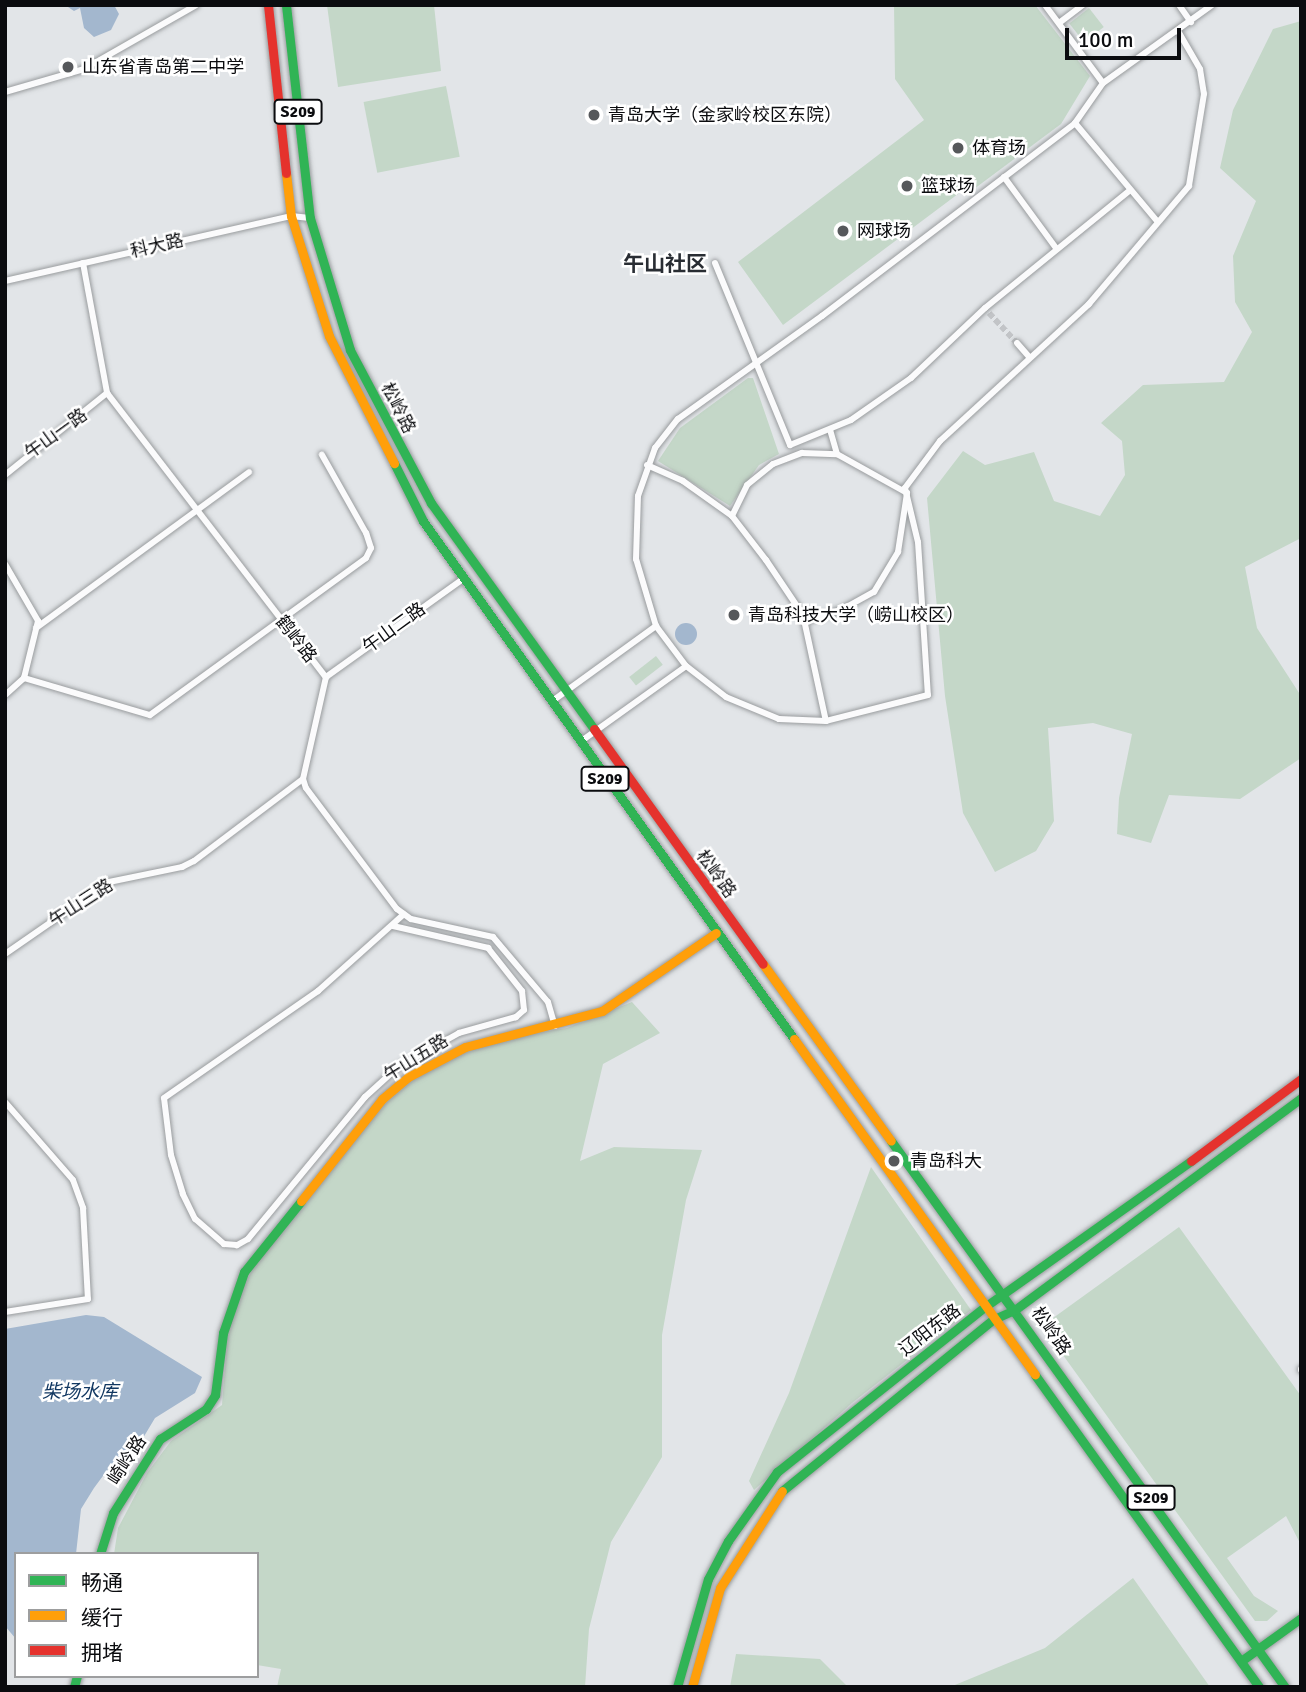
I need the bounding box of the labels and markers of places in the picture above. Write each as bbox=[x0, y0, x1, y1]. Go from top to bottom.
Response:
place label: 山东省青岛第二中学 bbox=[82, 56, 244, 78]
marker: 山东省青岛第二中学 bbox=[60, 59, 76, 75]
place label: 青岛大学（金家岭校区东院） bbox=[608, 104, 842, 126]
marker: 青岛大学（金家岭校区东院） bbox=[586, 107, 602, 123]
place label: 体育场 bbox=[972, 137, 1026, 159]
marker: 体育场 bbox=[950, 140, 966, 156]
place label: 篮球场 bbox=[921, 175, 975, 197]
marker: 篮球场 bbox=[899, 178, 915, 194]
place label: 网球场 bbox=[857, 220, 911, 242]
marker: 网球场 bbox=[835, 223, 851, 239]
place label: 青岛科技大学（崂山校区） bbox=[748, 604, 964, 626]
marker: 青岛科技大学（崂山校区） bbox=[726, 607, 742, 623]
place label: 青岛科大 bbox=[910, 1150, 982, 1172]
marker: 青岛科大 bbox=[884, 1151, 904, 1171]

